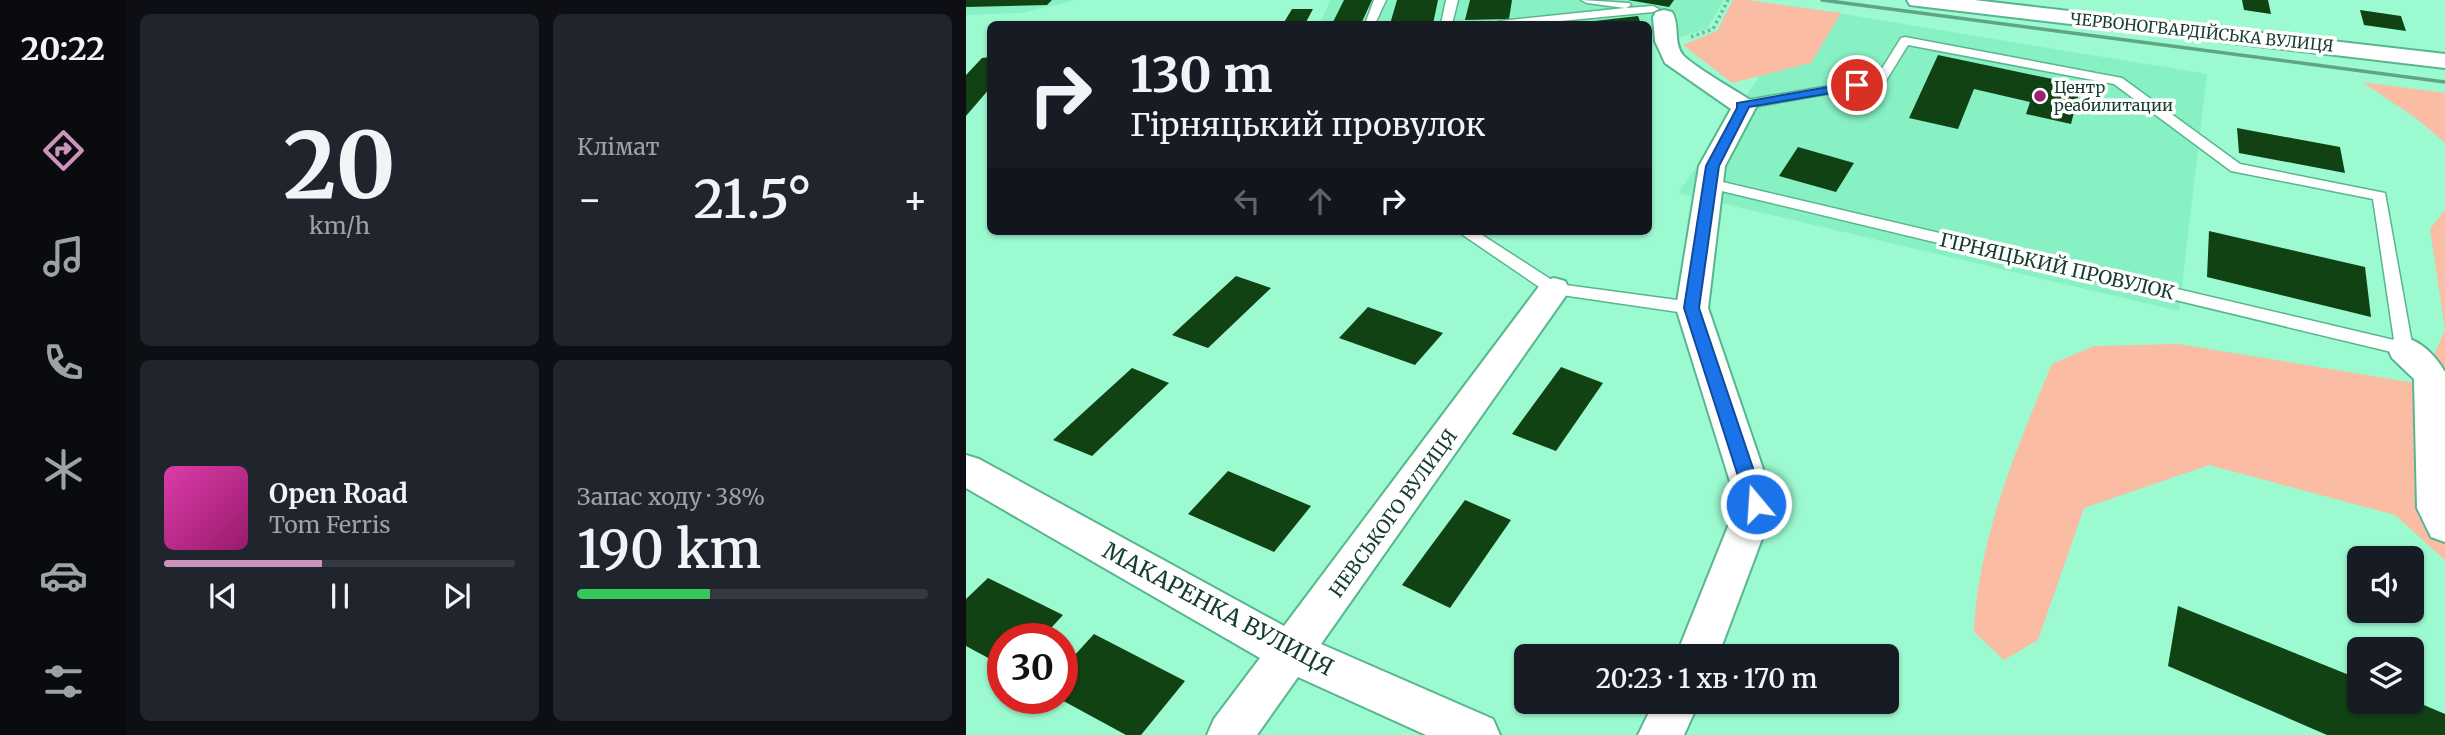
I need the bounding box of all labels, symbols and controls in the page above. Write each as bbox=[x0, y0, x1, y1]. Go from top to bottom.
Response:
street label: ЧЕРВОНОГВАРДІЙСЬКА ВУЛИЦЯ bbox=[2069, 8, 2335, 56]
text: 20:22 bbox=[21, 29, 105, 69]
text: 130 m bbox=[1130, 44, 1273, 105]
icon: right bbox=[1015, 49, 1106, 140]
pin bbox=[1827, 55, 1887, 115]
icon: arrive bbox=[1838, 66, 1876, 104]
place label: Центр реабилитации bbox=[2054, 77, 2173, 115]
marker: Центр реабилитации bbox=[2032, 88, 2048, 104]
text: Гірняцький провулок bbox=[1130, 105, 1485, 145]
text: 20 bbox=[283, 108, 396, 223]
icon: directions bbox=[39, 126, 88, 175]
text: Клімат bbox=[577, 132, 659, 161]
text: 21.5° bbox=[693, 167, 812, 232]
text: − bbox=[577, 176, 602, 223]
text: + bbox=[903, 176, 928, 223]
icon: left bbox=[1228, 182, 1266, 220]
icon: ahead bbox=[1301, 182, 1339, 220]
icon: right bbox=[1374, 182, 1412, 220]
text: km/h bbox=[309, 211, 370, 240]
street label: ГІРНЯЦЬКИЙ ПРОВУЛОК bbox=[1937, 227, 2177, 305]
icon: music bbox=[39, 232, 88, 281]
icon: phone bbox=[39, 338, 88, 387]
street label: НЕВСЬКОГО ВУЛИЦЯ bbox=[1324, 424, 1462, 602]
icon: climate bbox=[39, 445, 88, 494]
position arrow bbox=[1719, 467, 1793, 541]
text: Open Road bbox=[269, 477, 408, 510]
text: Запас ходу · 38% bbox=[577, 482, 765, 511]
text: Tom Ferris bbox=[269, 510, 391, 539]
text: 190 km bbox=[577, 517, 761, 582]
street label: МАКАРЕНКА ВУЛИЦЯ bbox=[1098, 535, 1339, 682]
map controls bbox=[2347, 546, 2424, 714]
button: sound bbox=[2347, 546, 2424, 623]
icon: car bbox=[39, 551, 88, 600]
icon: previous bbox=[204, 577, 242, 615]
icon: pause bbox=[321, 577, 359, 615]
icon: next bbox=[438, 577, 476, 615]
speed limit sign: 30 bbox=[987, 623, 1078, 714]
button: layers bbox=[2347, 637, 2424, 714]
icon: filters bbox=[39, 657, 88, 706]
text: 20:23 · 1 хв · 170 m bbox=[1596, 662, 1817, 695]

